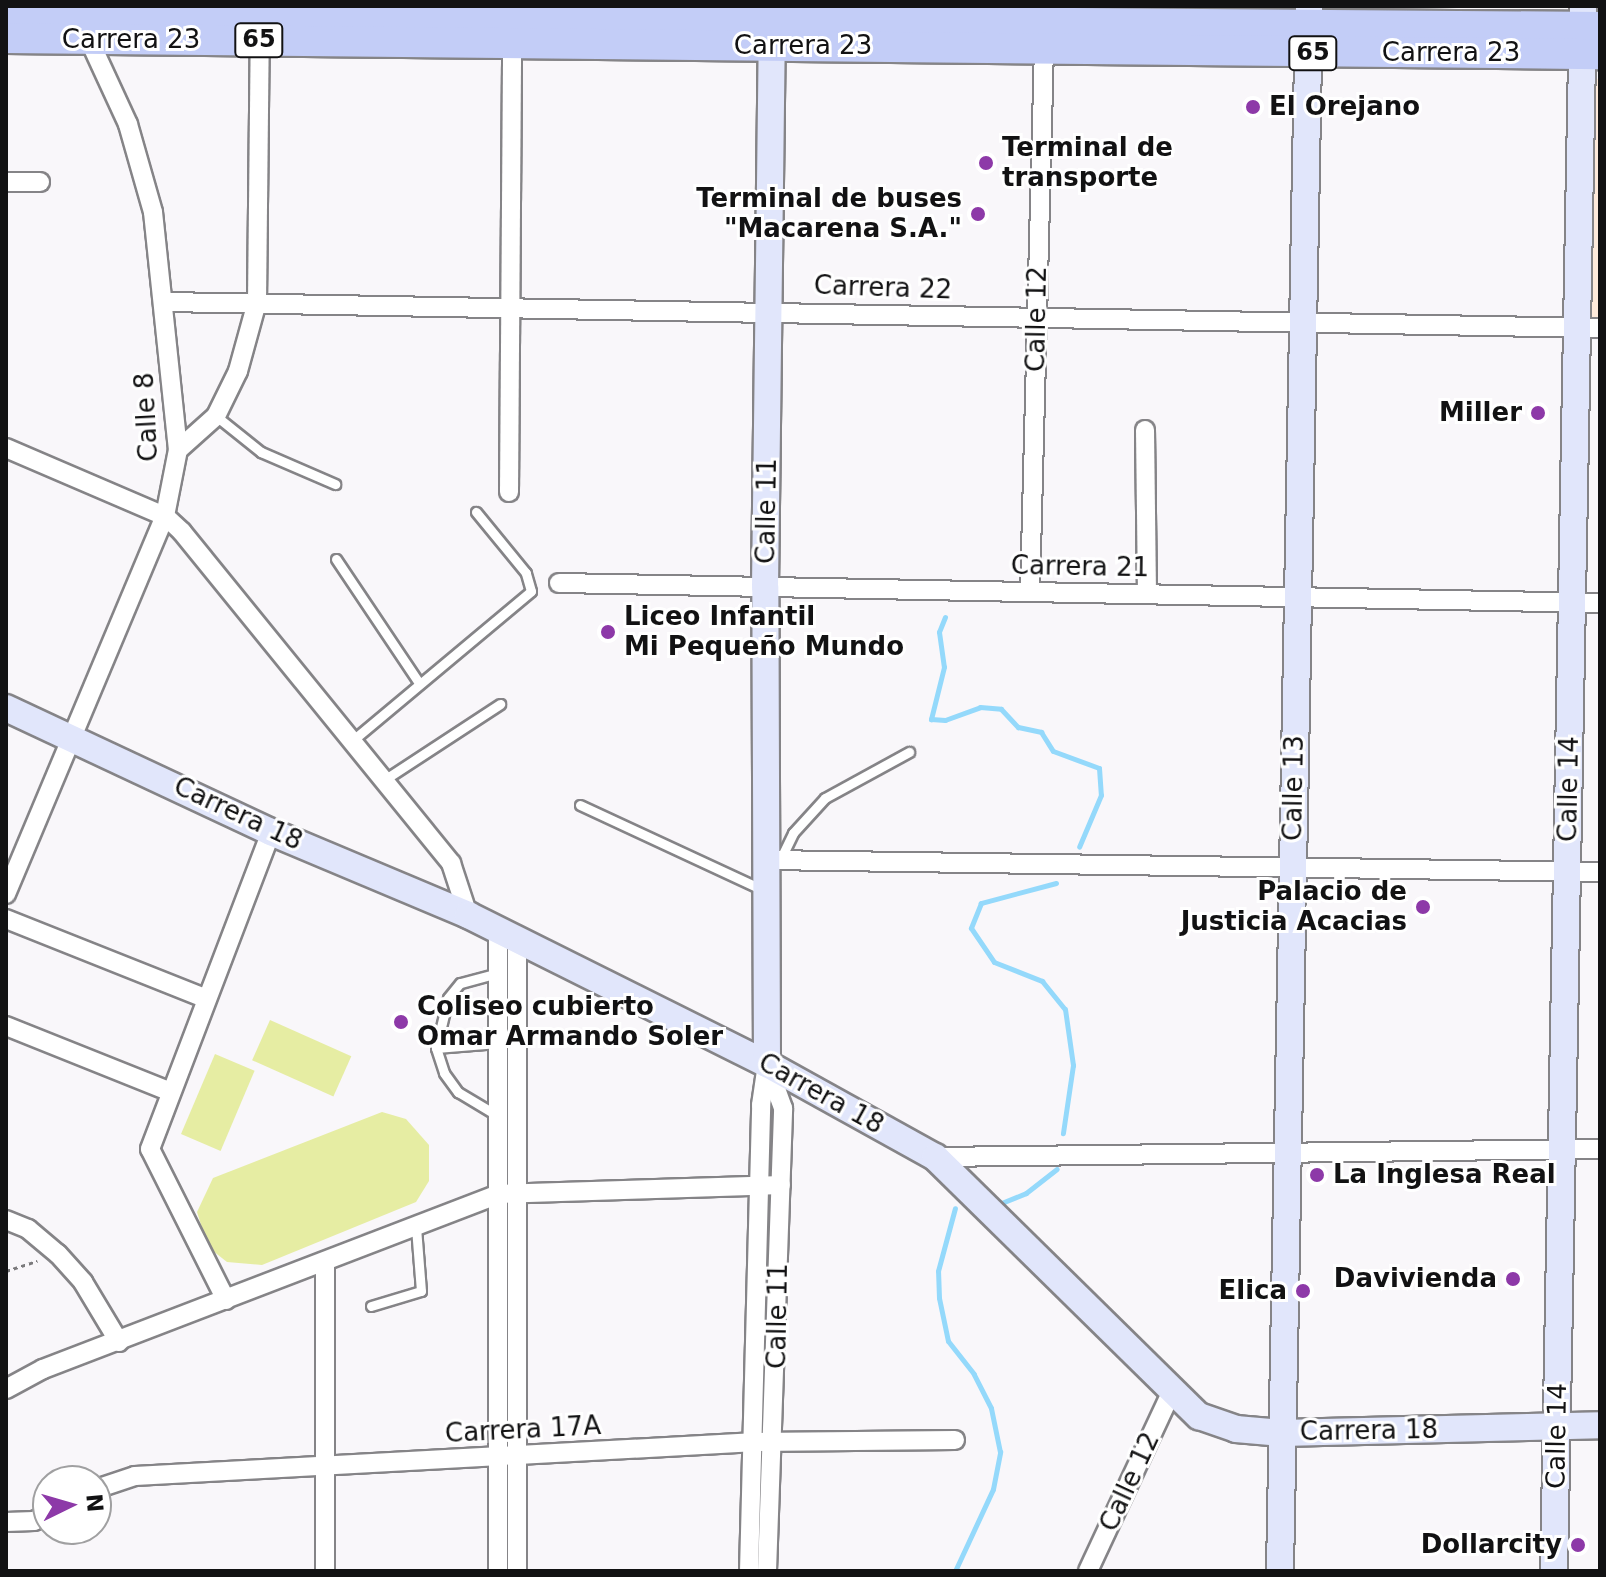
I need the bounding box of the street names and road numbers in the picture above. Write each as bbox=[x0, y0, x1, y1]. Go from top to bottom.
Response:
road number: 65 bbox=[233, 20, 285, 60]
street label: Carrera 23 bbox=[62, 24, 200, 56]
street label: Carrera 23 bbox=[734, 30, 872, 62]
road number: 65 bbox=[1287, 33, 1339, 73]
street label: Carrera 23 bbox=[1382, 37, 1520, 69]
street label: Calle 12 bbox=[1020, 266, 1054, 372]
street label: Carrera 22 bbox=[813, 270, 953, 306]
street label: Calle 8 bbox=[129, 372, 165, 462]
street label: Calle 11 bbox=[750, 458, 784, 564]
street label: Carrera 21 bbox=[1011, 550, 1149, 584]
street label: Calle 13 bbox=[1277, 735, 1311, 841]
street label: Calle 14 bbox=[1552, 736, 1586, 842]
street label: Carrera 18 bbox=[169, 771, 307, 857]
street label: Carrera 18 bbox=[753, 1047, 889, 1141]
street label: Calle 11 bbox=[761, 1263, 795, 1369]
street label: Calle 14 bbox=[1540, 1383, 1574, 1489]
street label: Carrera 17A bbox=[444, 1410, 602, 1450]
street label: Carrera 18 bbox=[1300, 1414, 1438, 1448]
street label: Calle 12 bbox=[1093, 1427, 1167, 1537]

